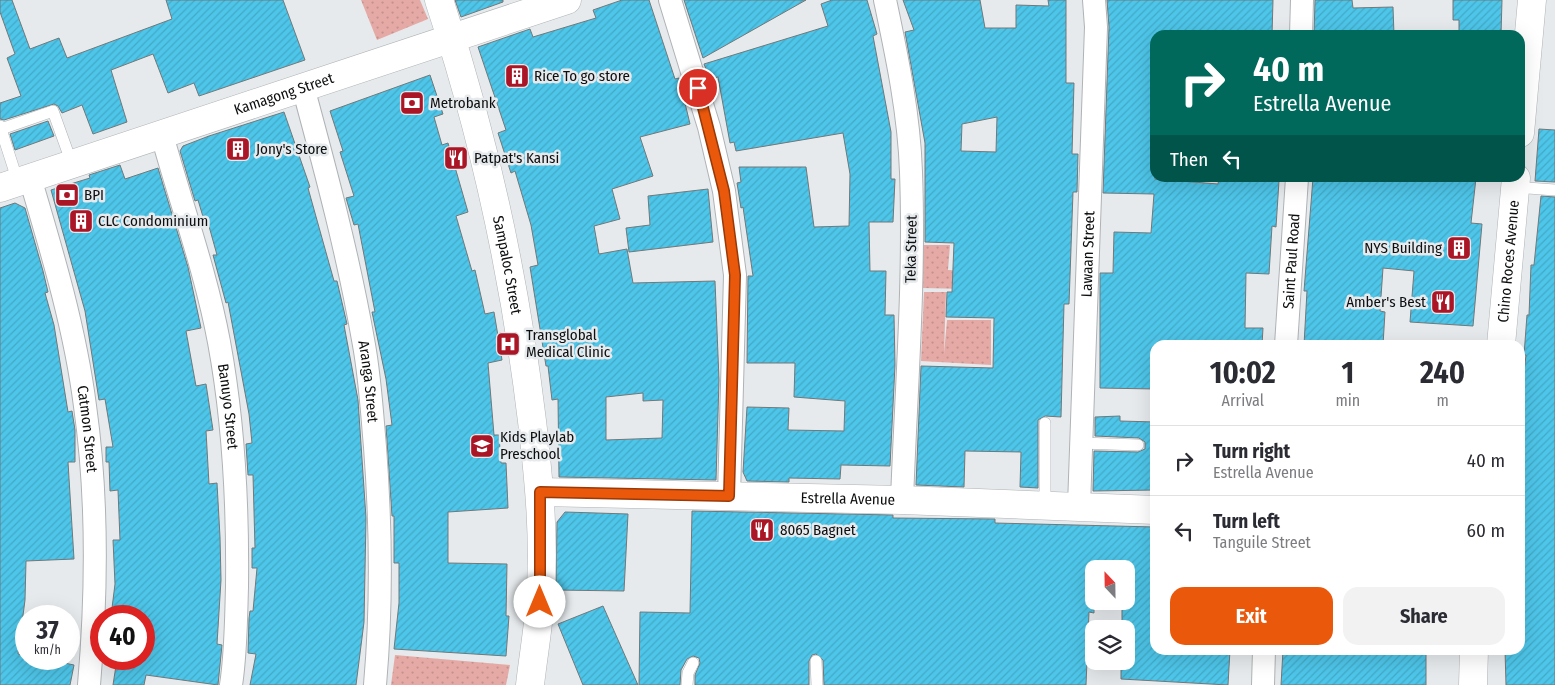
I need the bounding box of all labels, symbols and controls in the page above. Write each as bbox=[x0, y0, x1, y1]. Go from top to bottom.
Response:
text: 40 m bbox=[1253, 48, 1324, 90]
icon: right bbox=[1170, 50, 1235, 115]
building icon: Rice To go store bbox=[504, 63, 530, 89]
place label: Rice To go store bbox=[534, 67, 630, 85]
pin bbox=[677, 67, 719, 109]
street label: Kamagong Street bbox=[232, 69, 336, 119]
icon: arrive bbox=[684, 74, 712, 102]
bank icon: Metrobank bbox=[399, 90, 425, 116]
text: Estrella Avenue bbox=[1253, 90, 1391, 117]
place label: Metrobank bbox=[430, 94, 496, 112]
building icon: Jony's Store bbox=[225, 136, 251, 162]
place label: Jony's Store bbox=[256, 140, 328, 158]
restaurant icon: Patpat's Kansi bbox=[443, 145, 469, 171]
icon: left bbox=[1218, 145, 1246, 173]
text: Then bbox=[1170, 148, 1208, 171]
place label: Patpat's Kansi bbox=[474, 149, 559, 167]
bank icon: BPI bbox=[54, 182, 80, 208]
place label: BPI bbox=[84, 186, 104, 204]
street label: Chino Roces Avenue bbox=[1494, 199, 1523, 323]
building icon: CLC Condominium bbox=[68, 208, 94, 234]
street label: Lawaan Street bbox=[1077, 211, 1098, 298]
place label: CLC Condominium bbox=[98, 212, 208, 230]
street label: Saint Paul Road bbox=[1279, 213, 1304, 310]
street label: Sampaloc Street bbox=[489, 214, 525, 316]
street label: Teka Street bbox=[901, 215, 921, 283]
building icon: NYS Building bbox=[1446, 235, 1472, 261]
place label: NYS Building bbox=[1364, 239, 1442, 257]
restaurant icon: Amber's Best bbox=[1430, 289, 1456, 315]
place label: Amber's Best bbox=[1346, 293, 1426, 311]
place label: Transglobal Medical Clinic bbox=[526, 326, 611, 361]
hospital icon: Transglobal Medical Clinic bbox=[495, 331, 521, 357]
street label: Aranga Street bbox=[354, 339, 382, 423]
text: 10:02 bbox=[1210, 355, 1276, 391]
text: 1 bbox=[1342, 355, 1354, 391]
text: 240 bbox=[1420, 355, 1465, 391]
street label: Banuyo Street bbox=[214, 362, 242, 450]
street label: Catmon Street bbox=[73, 384, 101, 473]
text: Arrival bbox=[1222, 391, 1264, 410]
text: min bbox=[1336, 391, 1360, 410]
text: m bbox=[1436, 391, 1449, 410]
place label: Kids Playlab Preschool bbox=[500, 428, 574, 463]
school or university icon: Kids Playlab Preschool bbox=[469, 433, 495, 459]
text: Turn right bbox=[1213, 440, 1290, 463]
icon: right bbox=[1170, 447, 1198, 475]
text: 40 m bbox=[1467, 449, 1505, 472]
text: Estrella Avenue bbox=[1213, 463, 1314, 482]
street label: Estrella Avenue bbox=[801, 489, 895, 509]
text: Turn left bbox=[1213, 510, 1280, 533]
restaurant icon: 8065 Bagnet bbox=[749, 517, 775, 543]
icon: left bbox=[1170, 517, 1198, 545]
text: 60 m bbox=[1467, 519, 1505, 542]
place label: 8065 Bagnet bbox=[780, 521, 856, 539]
text: Tanguile Street bbox=[1213, 533, 1311, 552]
north arrow bbox=[1085, 560, 1135, 610]
map controls bbox=[1085, 560, 1135, 670]
position arrow bbox=[513, 575, 565, 627]
button: Exit bbox=[1170, 587, 1333, 645]
button: Share bbox=[1343, 587, 1505, 645]
speed limit sign: 40 bbox=[90, 605, 155, 670]
text: 37 bbox=[36, 616, 59, 646]
button: layers bbox=[1085, 620, 1135, 670]
text: km/h bbox=[34, 643, 61, 657]

